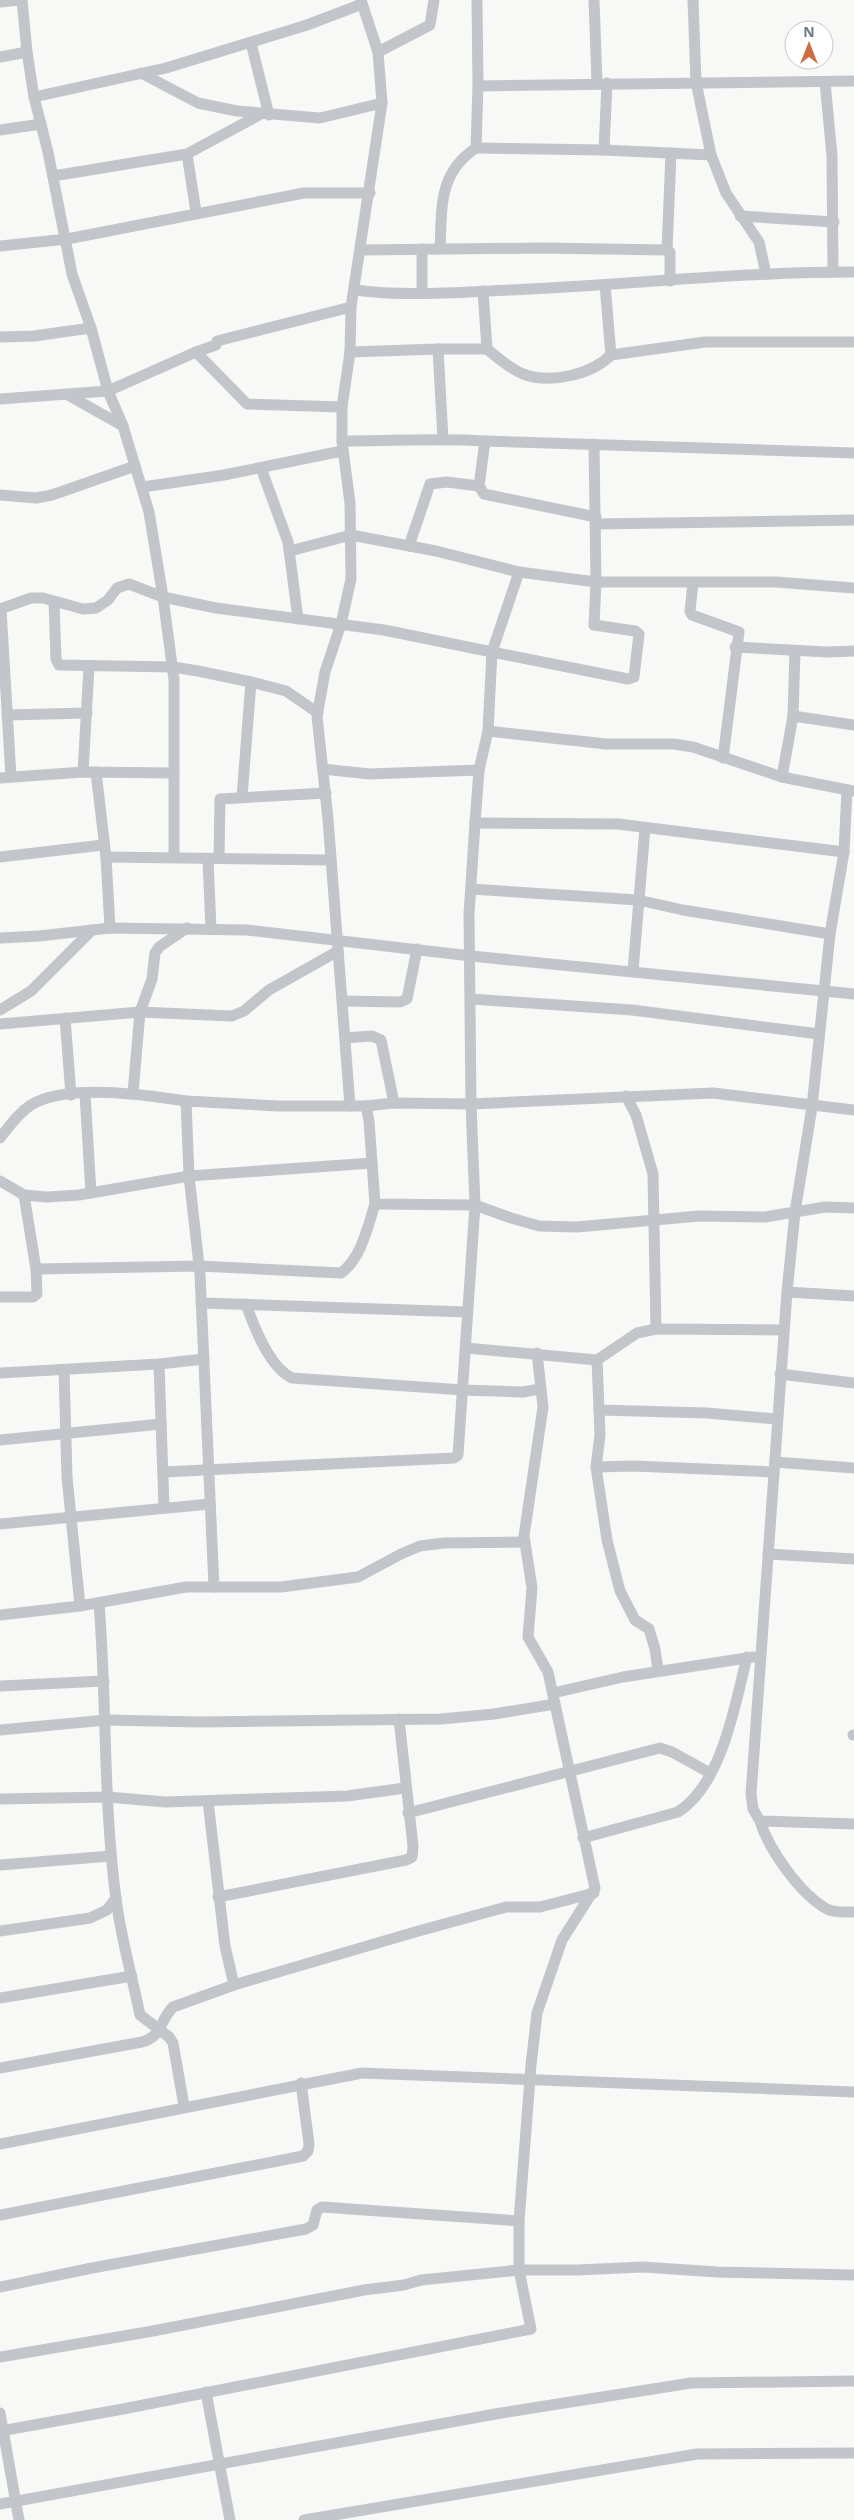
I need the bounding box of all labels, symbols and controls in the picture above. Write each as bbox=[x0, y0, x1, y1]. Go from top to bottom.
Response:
north arrow bbox=[784, 20, 834, 70]
text: N bbox=[803, 22, 815, 41]

